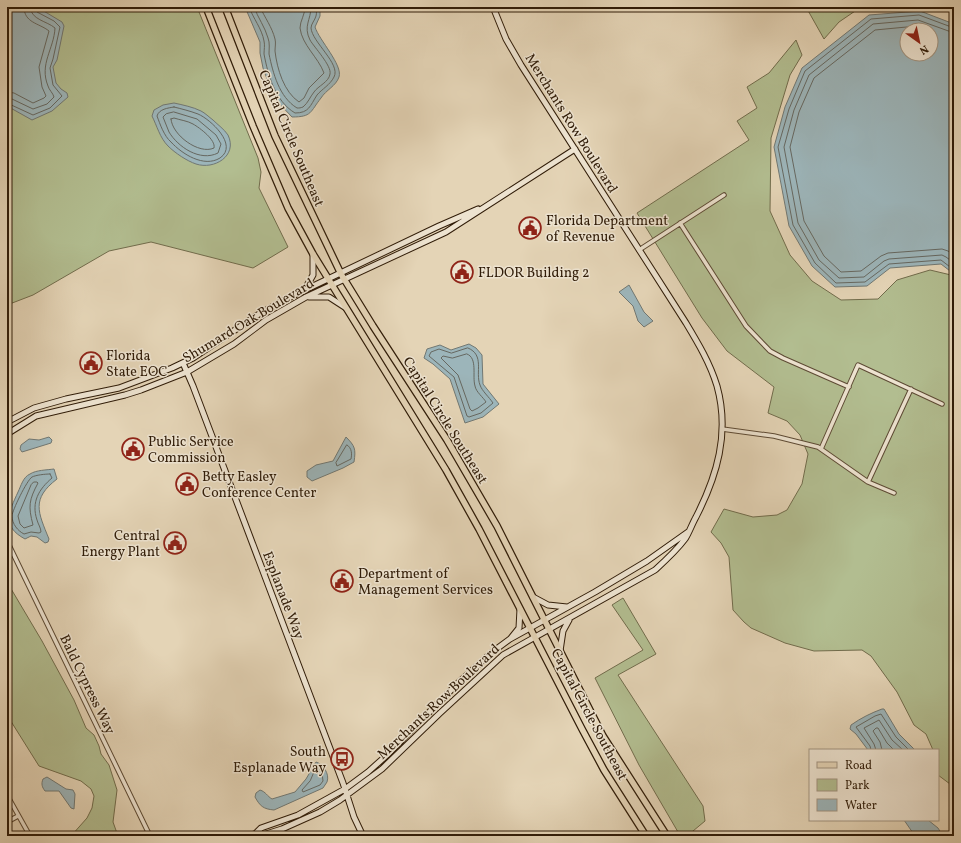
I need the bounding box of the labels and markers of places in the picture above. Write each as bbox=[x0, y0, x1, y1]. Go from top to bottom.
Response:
place label: Florida Department of Revenue bbox=[546, 212, 668, 247]
public building icon: Florida Department of Revenue bbox=[517, 215, 543, 241]
public building icon: FLDOR Building 2 bbox=[449, 259, 475, 285]
place label: FLDOR Building 2 bbox=[478, 264, 589, 283]
place label: Florida State EOC bbox=[106, 347, 167, 382]
public building icon: Florida State EOC bbox=[78, 350, 104, 376]
place label: Public Service Commission bbox=[148, 433, 234, 468]
public building icon: Public Service Commission bbox=[120, 436, 146, 462]
place label: Betty Easley Conference Center bbox=[202, 468, 316, 503]
public building icon: Betty Easley Conference Center bbox=[174, 471, 200, 497]
place label: Central Energy Plant bbox=[81, 527, 160, 562]
public building icon: Central Energy Plant bbox=[162, 530, 188, 556]
place label: Department of Management Services bbox=[358, 565, 493, 600]
public building icon: Department of Management Services bbox=[329, 568, 355, 594]
place label: South Esplanade Way bbox=[233, 743, 326, 778]
bus stop icon: South Esplanade Way bbox=[329, 746, 355, 772]

